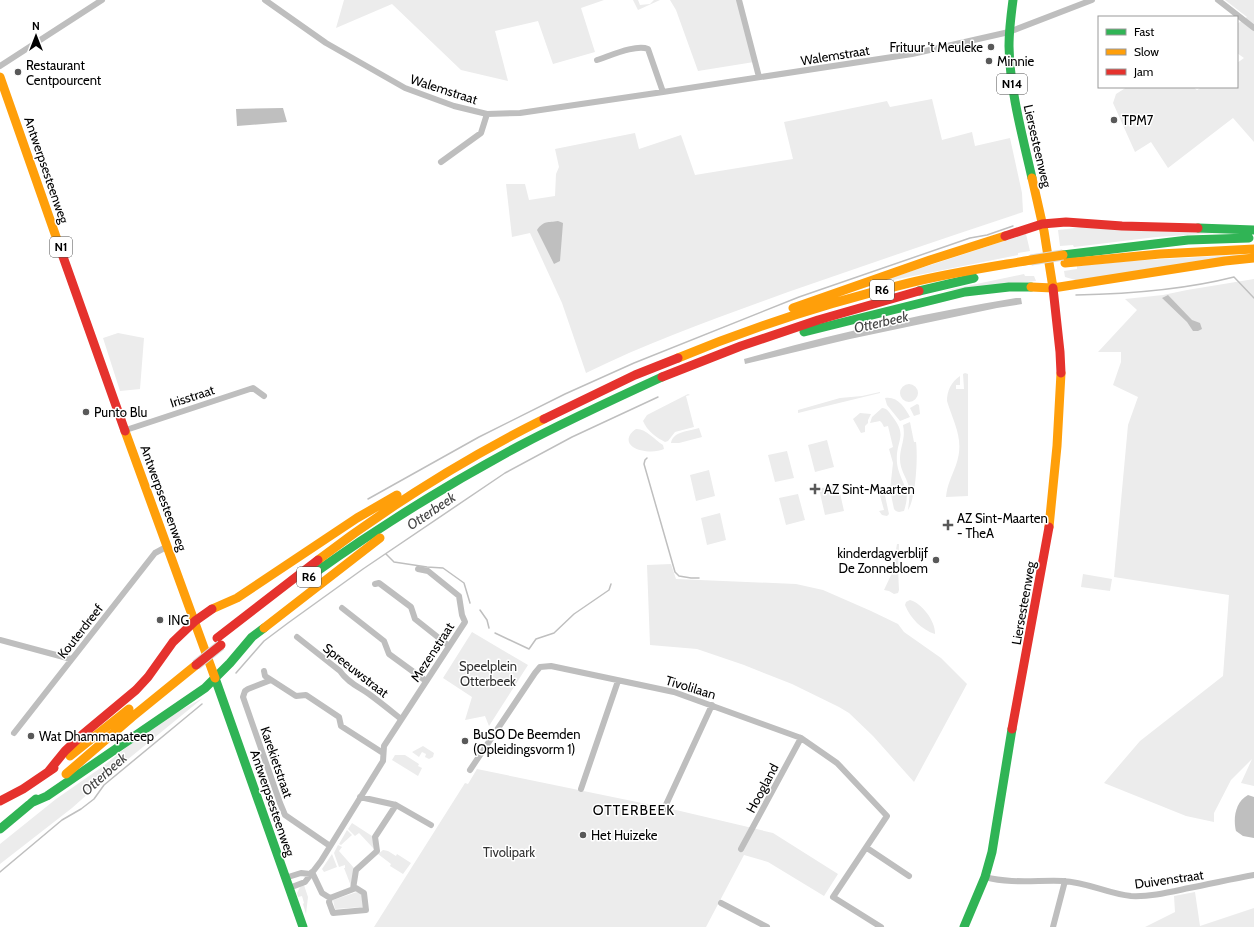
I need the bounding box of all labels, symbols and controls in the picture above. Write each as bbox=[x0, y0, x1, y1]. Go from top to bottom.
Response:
north arrow bbox=[16, 16, 56, 56]
legend bbox=[1098, 16, 1238, 88]
text: N bbox=[32, 19, 40, 33]
text: Fast bbox=[1134, 24, 1154, 39]
place label: Frituur 't Meuleke bbox=[890, 39, 983, 55]
street label: Walemstraat bbox=[799, 42, 871, 68]
marker: Frituur 't Meuleke bbox=[986, 42, 996, 52]
text: Slow bbox=[1134, 44, 1159, 59]
place label: Minnie bbox=[997, 53, 1034, 69]
marker: Minnie bbox=[984, 56, 994, 66]
place label: Restaurant Centpourcent bbox=[26, 57, 102, 88]
text: Jam bbox=[1133, 64, 1153, 79]
marker: Restaurant Centpourcent bbox=[13, 67, 23, 77]
street label: Walemstraat bbox=[408, 71, 480, 108]
road number: N14 bbox=[997, 74, 1027, 94]
street label: Liersesteenweg bbox=[1021, 103, 1055, 190]
place label: TPM7 bbox=[1122, 112, 1154, 128]
street label: Antwerpsesteenweg bbox=[21, 115, 73, 226]
marker: TPM7 bbox=[1109, 115, 1119, 125]
road number: N1 bbox=[50, 237, 72, 257]
road number: R6 bbox=[870, 280, 894, 300]
water label: Otterbeek bbox=[852, 307, 911, 337]
street label: Irisstraat bbox=[168, 381, 217, 411]
place label: Punto Blu bbox=[94, 404, 147, 420]
marker: Punto Blu bbox=[81, 407, 91, 417]
street label: Antwerpsesteenweg bbox=[137, 443, 191, 554]
place label: AZ Sint-Maarten bbox=[824, 481, 915, 497]
marker: AZ Sint-Maarten bbox=[809, 483, 821, 495]
water label: Otterbeek bbox=[403, 488, 460, 534]
place label: AZ Sint-Maarten - TheA bbox=[957, 510, 1048, 541]
marker: AZ Sint-Maarten - TheA bbox=[942, 519, 954, 531]
place label: kinderdagverblijf De Zonnebloem bbox=[837, 545, 929, 576]
marker: kinderdagverblijf De Zonnebloem bbox=[931, 555, 941, 565]
street label: Liersesteenweg bbox=[1008, 559, 1038, 646]
road number: R6 bbox=[297, 567, 321, 587]
street label: Kouterdreef bbox=[54, 600, 107, 661]
place label: ING bbox=[168, 612, 189, 628]
marker: ING bbox=[155, 615, 165, 625]
street label: Mezenstraat bbox=[407, 619, 457, 685]
street label: Spreeuwstraat bbox=[320, 639, 392, 701]
park label: Speelplein Otterbeek bbox=[459, 658, 517, 689]
street label: Tivolilaan bbox=[664, 672, 718, 702]
street label: Karekietstraat bbox=[257, 724, 297, 800]
place label: BuSO De Beemden (Opleidingsvorm 1) bbox=[473, 726, 580, 757]
place label: Wat Dhammapateep bbox=[39, 728, 154, 744]
marker: Wat Dhammapateep bbox=[26, 731, 36, 741]
marker: BuSO De Beemden (Opleidingsvorm 1) bbox=[460, 736, 470, 746]
water label: Otterbeek bbox=[77, 748, 131, 799]
street label: Antwerpsesteenweg bbox=[247, 748, 299, 859]
street label: Hoogland bbox=[742, 761, 782, 815]
district label: OTTERBEEK bbox=[593, 801, 675, 819]
place label: Het Huizeke bbox=[591, 827, 658, 843]
marker: Het Huizeke bbox=[578, 830, 588, 840]
park label: Tivolipark bbox=[483, 844, 535, 860]
street label: Duivenstraat bbox=[1133, 866, 1205, 892]

